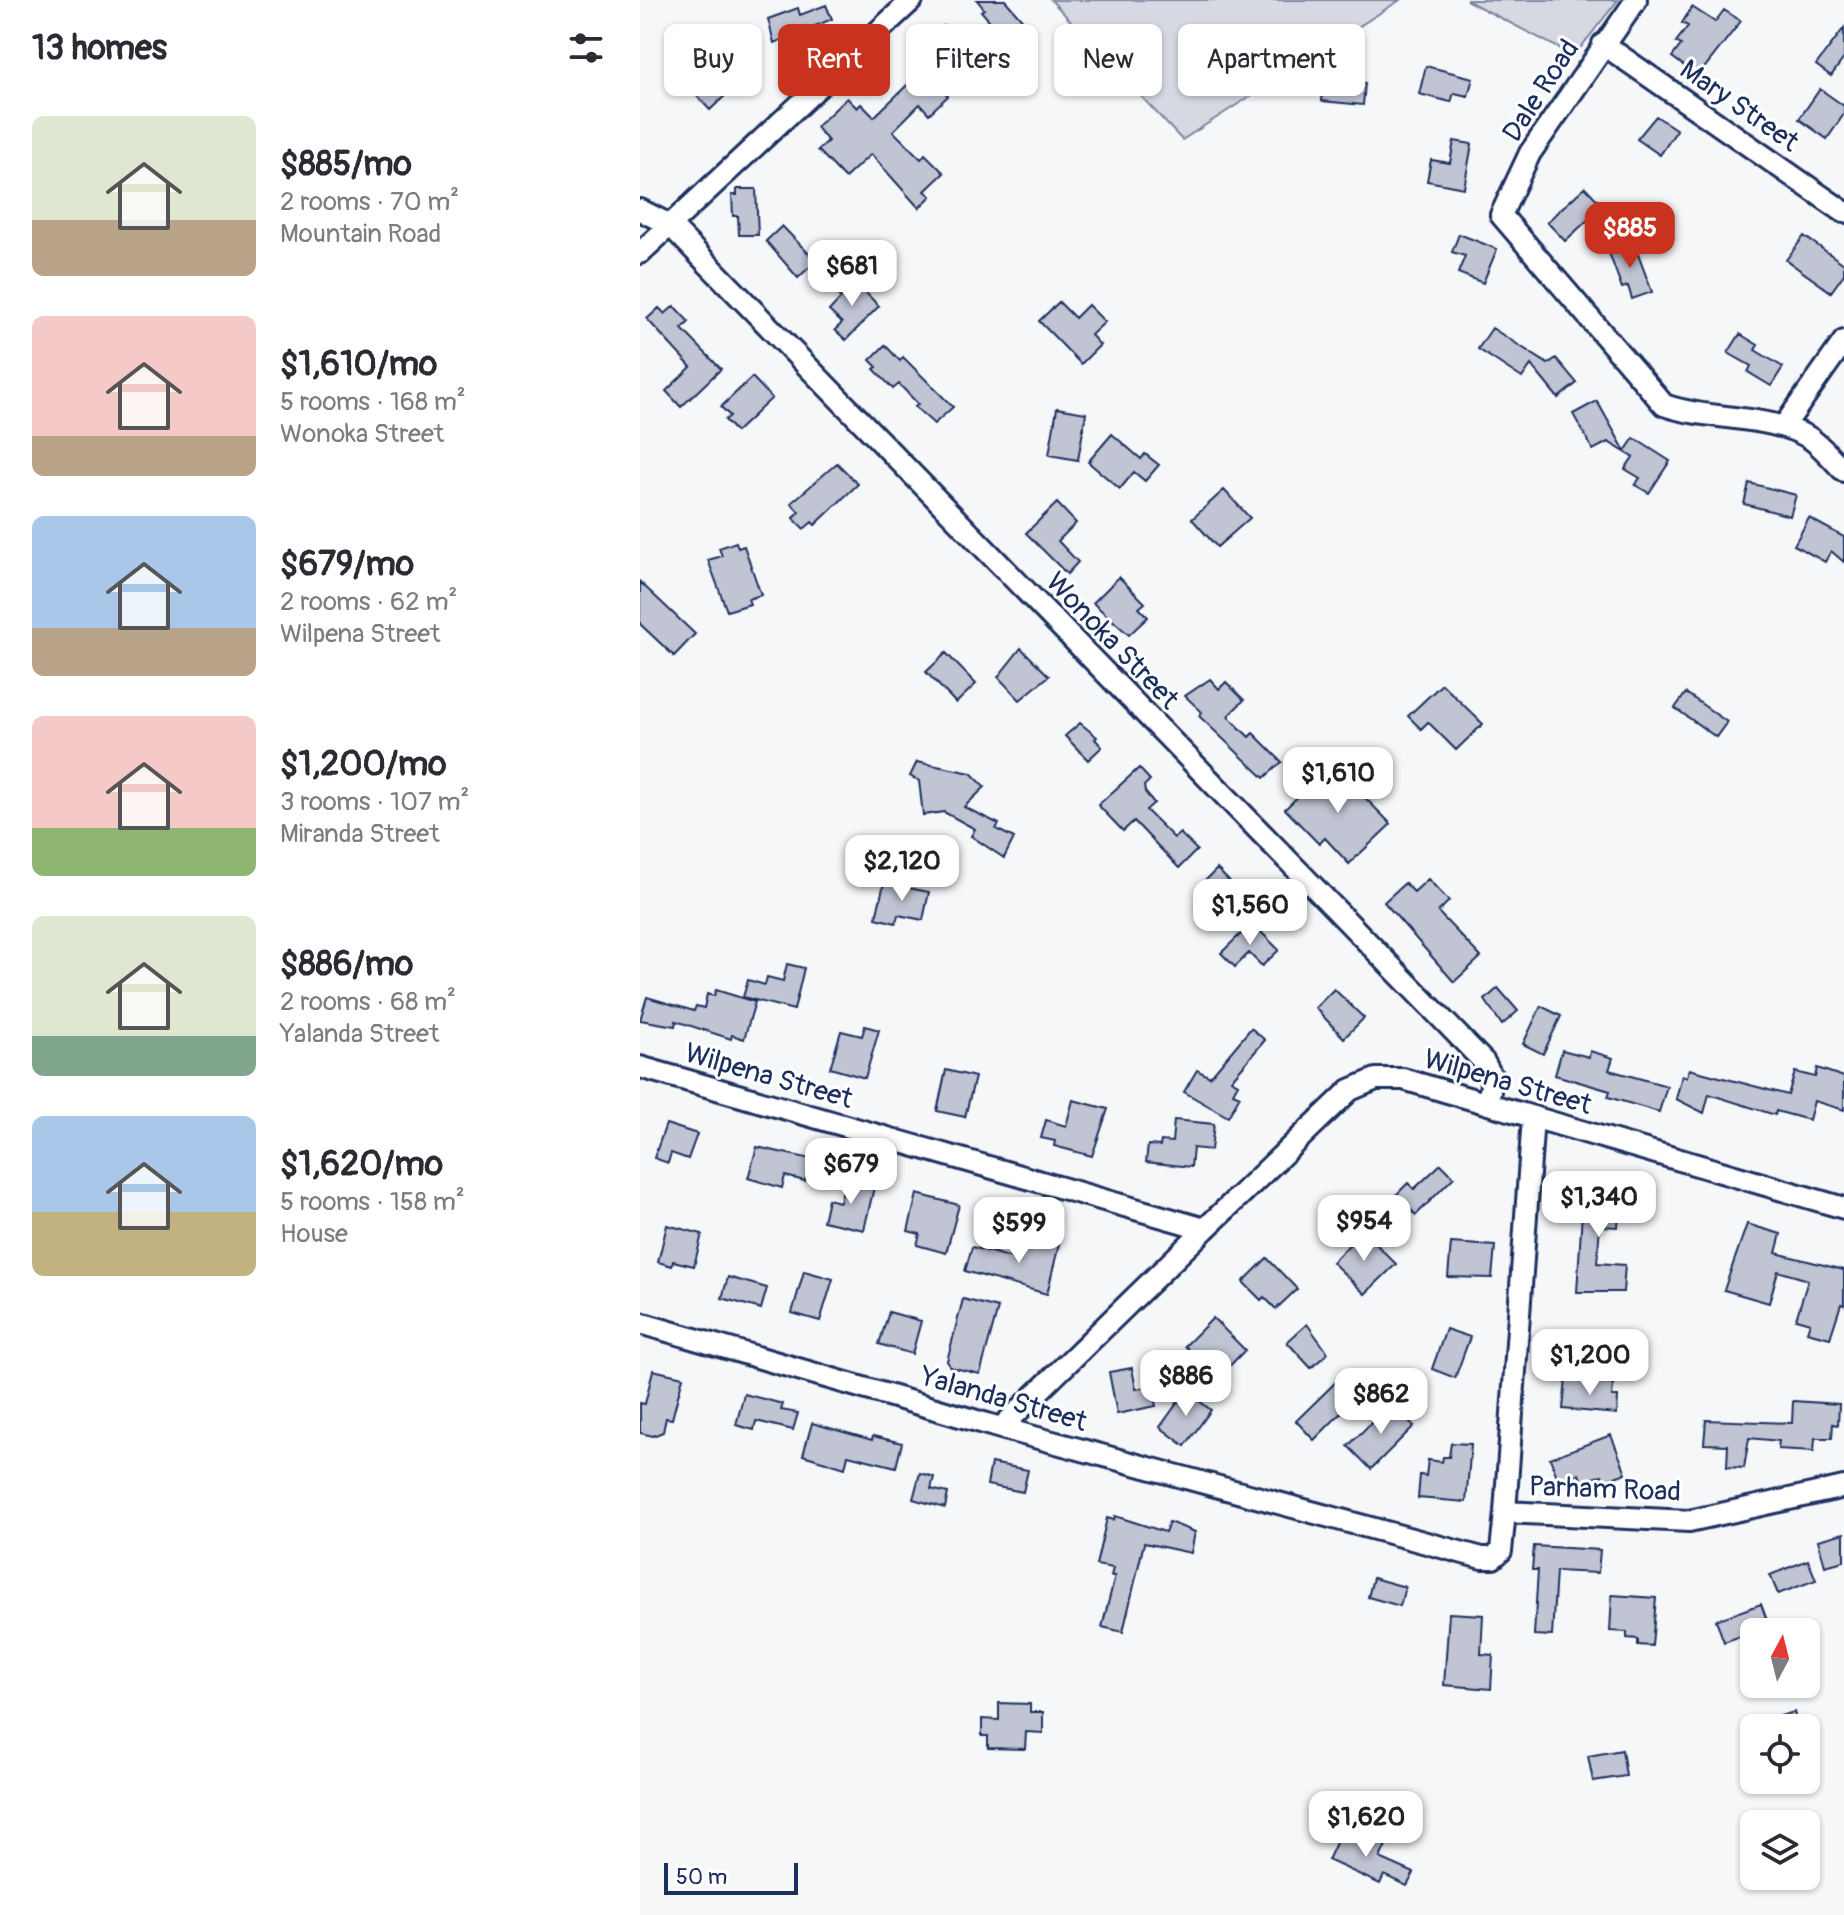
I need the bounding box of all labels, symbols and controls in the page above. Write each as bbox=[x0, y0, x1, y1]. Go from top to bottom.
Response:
chip: Buy bbox=[664, 24, 762, 96]
chip: Rent bbox=[778, 24, 890, 96]
chip: Filters bbox=[906, 24, 1038, 96]
chip: New bbox=[1054, 24, 1162, 96]
chip: Apartment bbox=[1178, 24, 1365, 96]
icon: filters bbox=[564, 26, 608, 70]
text: 13 homes bbox=[32, 27, 167, 70]
street label: Dale Road bbox=[1495, 33, 1587, 149]
street label: Mary Street bbox=[1673, 53, 1806, 160]
text: $885/mo bbox=[280, 143, 412, 186]
icon: home bbox=[96, 148, 192, 244]
text: 2 rooms · 70 m² bbox=[280, 186, 459, 218]
pin: $885 bbox=[1583, 202, 1677, 270]
text: $885 bbox=[1603, 212, 1657, 244]
text: Mountain Road bbox=[280, 218, 441, 250]
pin: $681 bbox=[805, 240, 899, 308]
text: $681 bbox=[826, 250, 878, 282]
text: $1,610/mo bbox=[280, 343, 437, 386]
icon: home bbox=[96, 348, 192, 444]
text: 5 rooms · 168 m² bbox=[280, 386, 466, 418]
text: Wonoka Street bbox=[280, 418, 444, 450]
text: $679/mo bbox=[280, 543, 414, 586]
icon: home bbox=[96, 548, 192, 644]
street label: Wonoka Street bbox=[1038, 565, 1186, 717]
text: 2 rooms · 62 m² bbox=[280, 586, 457, 618]
text: Wilpena Street bbox=[280, 618, 441, 650]
text: $1,200/mo bbox=[280, 743, 446, 786]
pin: $1,610 bbox=[1273, 747, 1403, 815]
icon: home bbox=[96, 748, 192, 844]
text: $1,610 bbox=[1301, 757, 1375, 789]
text: 3 rooms · 107 m² bbox=[280, 786, 469, 818]
text: Miranda Street bbox=[280, 818, 440, 850]
pin: $2,120 bbox=[837, 835, 967, 903]
text: $2,120 bbox=[863, 845, 941, 877]
pin: $1,560 bbox=[1185, 879, 1315, 947]
text: $1,560 bbox=[1211, 889, 1289, 921]
text: $886/mo bbox=[280, 943, 413, 986]
icon: home bbox=[96, 948, 192, 1044]
text: 2 rooms · 68 m² bbox=[280, 986, 456, 1018]
text: Yalanda Street bbox=[280, 1018, 439, 1050]
street label: Wilpena Street bbox=[681, 1036, 857, 1117]
street label: Wilpena Street bbox=[1420, 1042, 1596, 1123]
pin: $679 bbox=[804, 1138, 898, 1206]
text: $1,620/mo bbox=[280, 1143, 443, 1186]
icon: home bbox=[96, 1148, 192, 1244]
text: $679 bbox=[823, 1148, 879, 1180]
pin: $1,340 bbox=[1534, 1171, 1664, 1239]
text: $1,340 bbox=[1560, 1181, 1638, 1213]
text: 5 rooms · 158 m² bbox=[280, 1186, 465, 1218]
pin: $954 bbox=[1317, 1195, 1411, 1263]
pin: $599 bbox=[972, 1197, 1066, 1265]
text: $954 bbox=[1336, 1205, 1392, 1237]
text: $599 bbox=[992, 1207, 1046, 1239]
text: House bbox=[280, 1218, 348, 1250]
pin: $1,200 bbox=[1525, 1329, 1655, 1397]
text: $1,200 bbox=[1550, 1339, 1630, 1371]
pin: $886 bbox=[1139, 1350, 1233, 1418]
street label: Yalanda Street bbox=[915, 1359, 1092, 1440]
text: $886 bbox=[1158, 1360, 1214, 1392]
pin: $862 bbox=[1334, 1368, 1428, 1436]
text: $862 bbox=[1353, 1378, 1409, 1410]
street label: Parham Road bbox=[1528, 1469, 1682, 1510]
north arrow bbox=[1740, 1618, 1820, 1698]
map controls bbox=[1740, 1618, 1820, 1890]
button: locate bbox=[1740, 1714, 1820, 1794]
pin: $1,620 bbox=[1301, 1791, 1431, 1859]
text: $1,620 bbox=[1327, 1801, 1405, 1833]
button: layers bbox=[1740, 1810, 1820, 1890]
scale bar bbox=[664, 1859, 798, 1895]
text: 50 m bbox=[676, 1863, 727, 1891]

